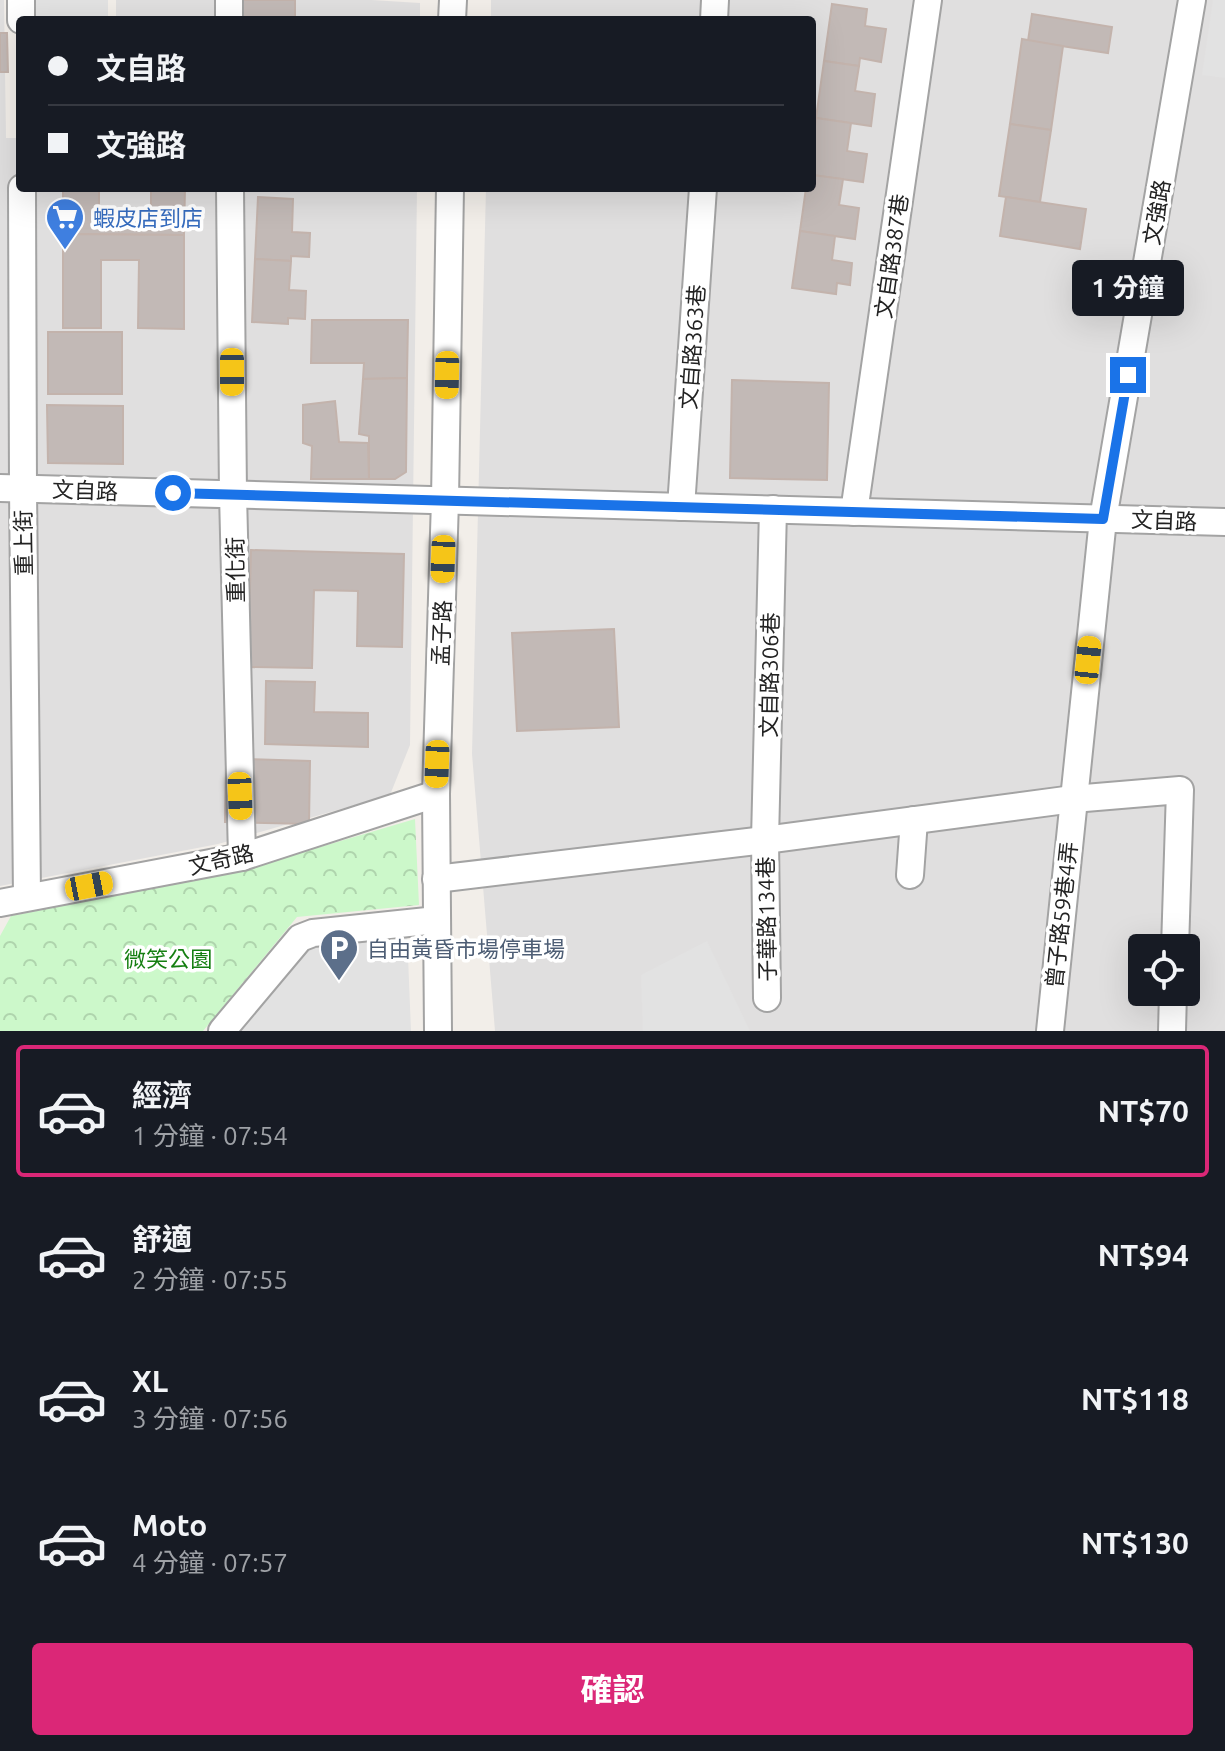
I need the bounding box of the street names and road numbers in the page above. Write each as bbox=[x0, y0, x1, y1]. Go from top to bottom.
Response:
street label: 文強路 bbox=[1138, 177, 1174, 247]
street label: 文自路387巷 bbox=[870, 192, 912, 320]
street label: 文自路363巷 bbox=[675, 284, 709, 410]
street label: 文自路 bbox=[52, 476, 118, 504]
street label: 文自路 bbox=[1131, 506, 1197, 534]
street label: 重上街 bbox=[10, 510, 36, 576]
street label: 重化街 bbox=[222, 537, 248, 603]
street label: 孟子路 bbox=[427, 600, 455, 666]
street label: 文自路306巷 bbox=[755, 612, 783, 738]
street label: 文奇路 bbox=[186, 839, 256, 879]
street label: 曾子路59巷4弄 bbox=[1041, 840, 1081, 990]
street label: 子華路134巷 bbox=[752, 856, 780, 982]

